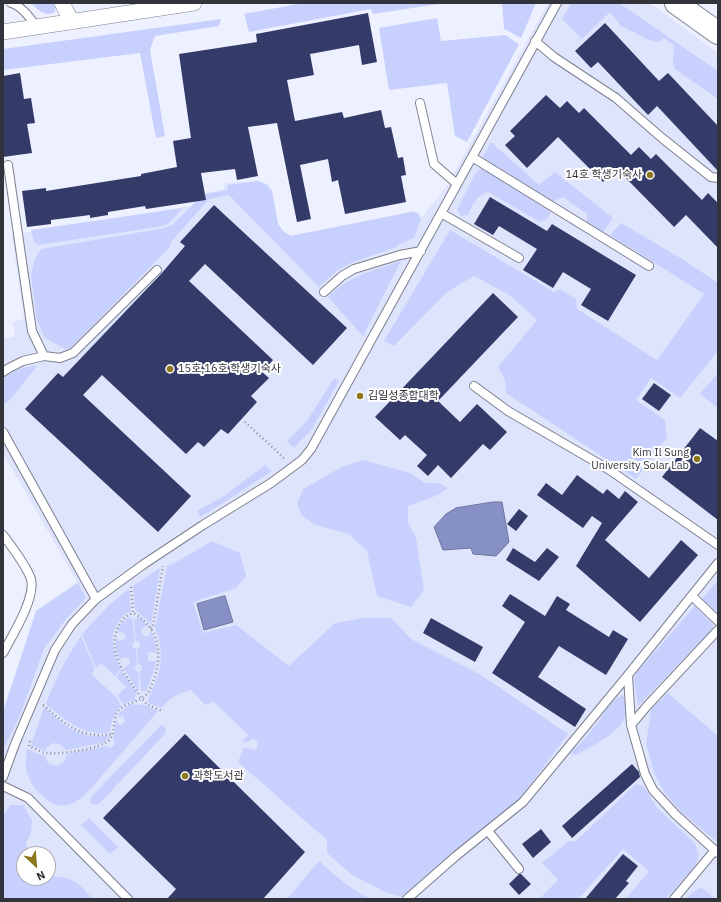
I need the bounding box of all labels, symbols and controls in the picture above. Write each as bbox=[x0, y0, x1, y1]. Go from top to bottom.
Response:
place label: 14호 학생기숙사 bbox=[565, 168, 642, 182]
marker: 14호 학생기숙사 bbox=[645, 170, 655, 180]
place label: 15호,16호 학생기숙사 bbox=[178, 362, 281, 376]
marker: 15호,16호 학생기숙사 bbox=[165, 364, 175, 374]
place label: 김일성종합대학 bbox=[368, 389, 439, 403]
marker: 김일성종합대학 bbox=[355, 391, 365, 401]
place label: Kim Il Sung University Solar Lab bbox=[591, 446, 689, 472]
marker: Kim Il Sung University Solar Lab bbox=[692, 454, 702, 464]
place label: 과학도서관 bbox=[193, 769, 244, 783]
marker: 과학도서관 bbox=[180, 771, 190, 781]
north arrow bbox=[16, 846, 56, 886]
text: N bbox=[34, 868, 47, 884]

